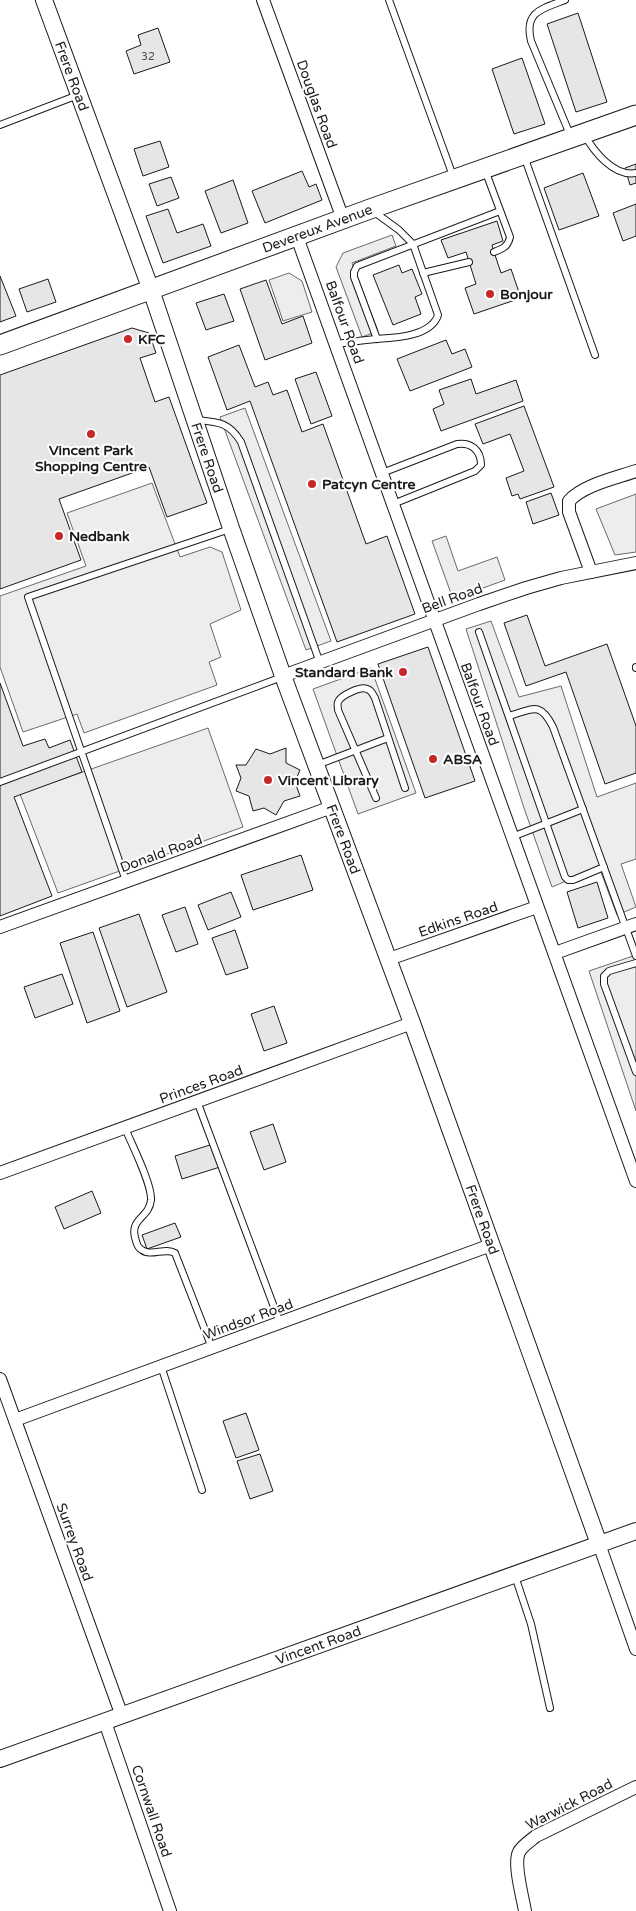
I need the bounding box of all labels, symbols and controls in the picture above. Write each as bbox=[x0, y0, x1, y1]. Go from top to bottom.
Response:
street label: Frere Road bbox=[51, 39, 92, 113]
house number: 32 bbox=[141, 50, 155, 63]
street label: Douglas Road bbox=[293, 58, 340, 151]
street label: Devereux Avenue bbox=[260, 201, 375, 257]
street label: Balfour Road bbox=[322, 278, 367, 366]
place label: Bonjour bbox=[500, 286, 553, 303]
marker: Bonjour bbox=[484, 288, 496, 300]
place label: KFC bbox=[138, 331, 166, 348]
marker: KFC bbox=[122, 333, 134, 345]
street label: Frere Road bbox=[187, 420, 227, 495]
marker: Vincent Park Shopping Centre bbox=[85, 428, 97, 440]
place label: Vincent Park Shopping Centre bbox=[35, 442, 147, 475]
place label: Patcyn Centre bbox=[322, 476, 415, 493]
marker: Patcyn Centre bbox=[306, 478, 318, 490]
place label: Nedbank bbox=[69, 528, 130, 545]
marker: Nedbank bbox=[53, 530, 65, 542]
street label: Bell Road bbox=[419, 580, 485, 617]
street label: Balfour Road bbox=[457, 660, 502, 748]
place label: Standard Bank bbox=[295, 664, 393, 681]
marker: Standard Bank bbox=[397, 666, 409, 678]
place label: ABSA bbox=[443, 751, 483, 768]
marker: ABSA bbox=[427, 753, 439, 765]
place label: Vincent Library bbox=[278, 772, 379, 789]
marker: Vincent Library bbox=[262, 774, 274, 786]
street label: Frere Road bbox=[322, 802, 364, 876]
street label: Donald Road bbox=[118, 831, 205, 876]
street label: Edkins Road bbox=[416, 898, 500, 941]
street label: Princes Road bbox=[157, 1062, 245, 1107]
street label: Frere Road bbox=[462, 1182, 502, 1257]
street label: Windsor Road bbox=[201, 1295, 295, 1344]
street label: Surrey Road bbox=[53, 1501, 96, 1583]
street label: Vincent Road bbox=[273, 1622, 363, 1669]
street label: Cornwall Road bbox=[128, 1763, 175, 1860]
street label: Warwick Road bbox=[523, 1775, 616, 1834]

